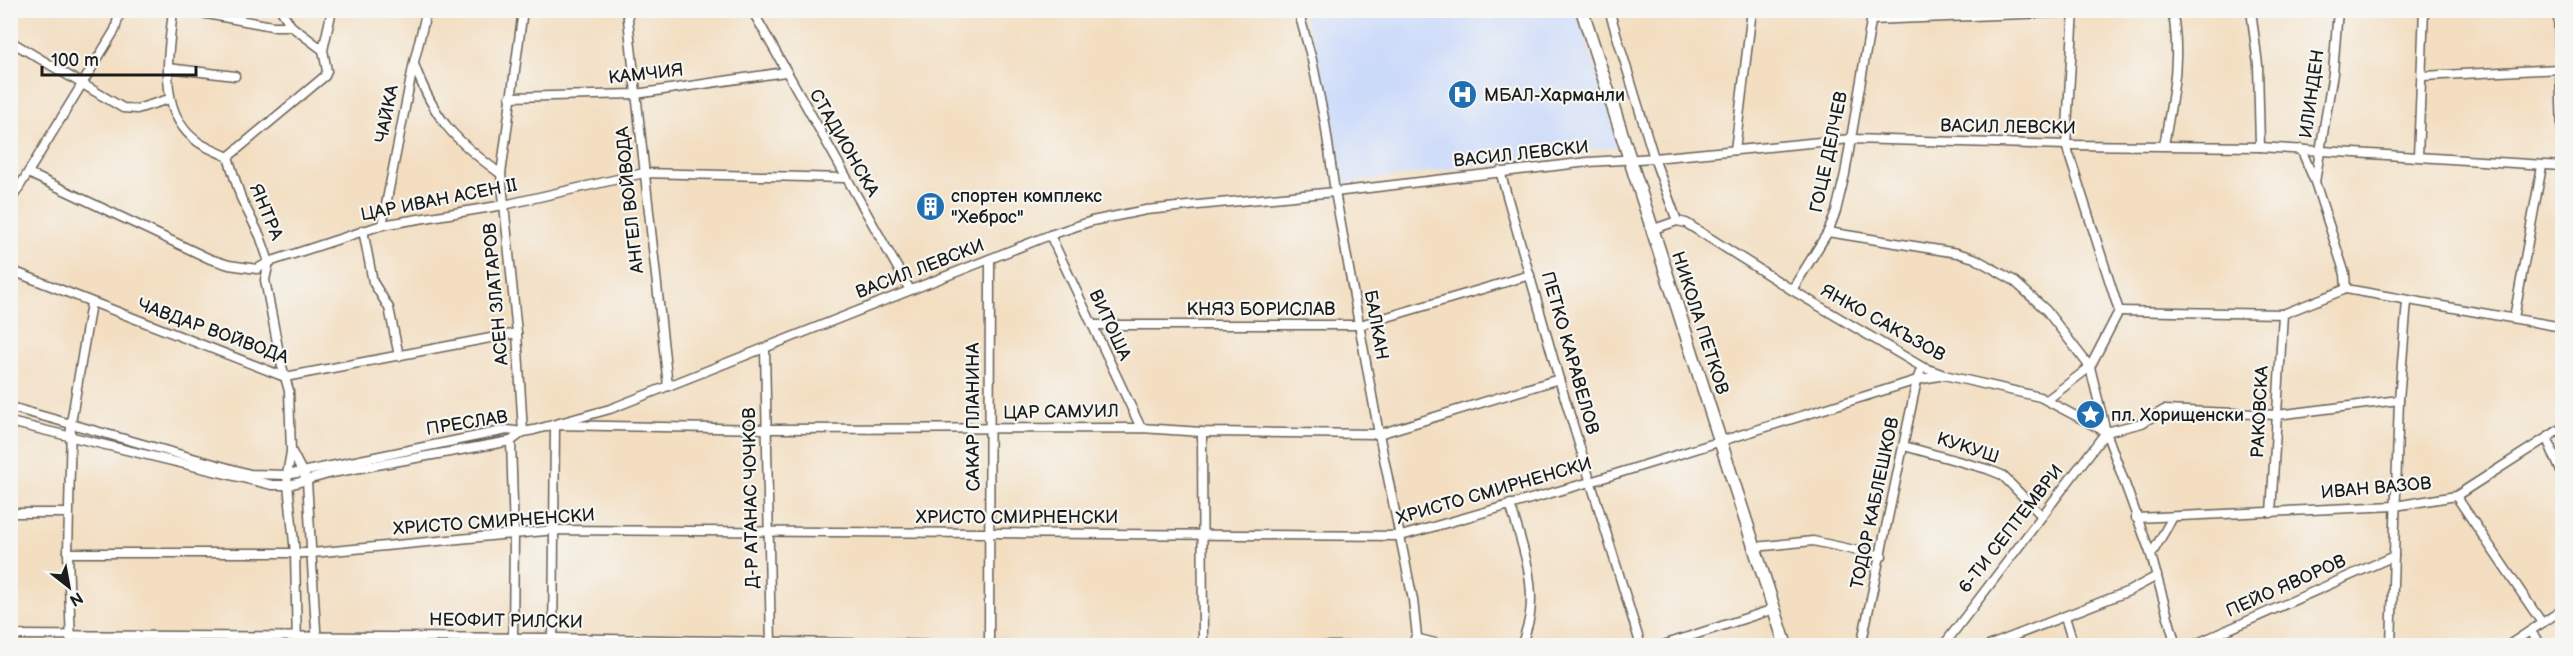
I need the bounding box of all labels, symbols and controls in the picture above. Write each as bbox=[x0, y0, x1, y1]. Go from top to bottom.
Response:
scale bar bbox=[42, 39, 196, 77]
street label: ИЛИНДЕН bbox=[2295, 48, 2329, 140]
text: 100 m bbox=[51, 50, 99, 71]
street label: КАМЧИЯ bbox=[607, 60, 685, 88]
hospital icon: МБАЛ-Харманли bbox=[1447, 79, 1479, 111]
street label: ЧАЙКА bbox=[371, 83, 403, 145]
place label: МБАЛ-Харманли bbox=[1484, 85, 1625, 106]
street label: СТАДИОНСКА bbox=[805, 86, 883, 201]
street label: ГОЦЕ ДЕЛЧЕВ bbox=[1806, 90, 1852, 214]
street label: ВАСИЛ ЛЕВСКИ bbox=[1940, 115, 2076, 139]
street label: АНГЕЛ ВОЙВОДА bbox=[612, 126, 648, 275]
street label: ВАСИЛ ЛЕВСКИ bbox=[1452, 136, 1590, 172]
street label: ЦАР ИВАН АСЕН II bbox=[359, 175, 519, 225]
street label: ЯНТРА bbox=[245, 181, 287, 243]
place label: спортен комплекс "Хеброс" bbox=[951, 186, 1102, 228]
building icon: спортен комплекс "Хеброс" bbox=[914, 190, 946, 222]
street label: АСЕН ЗЛАТАРОВ bbox=[479, 222, 513, 367]
street label: ВАСИЛ ЛЕВСКИ bbox=[853, 235, 987, 303]
street label: НИКОЛА ПЕТКОВ bbox=[1667, 249, 1733, 397]
street label: ПЕТКО КАРАВЕЛОВ bbox=[1537, 269, 1603, 437]
street label: ЯНКО САКЪЗОВ bbox=[1817, 280, 1949, 366]
street label: ВИТОША bbox=[1085, 286, 1136, 364]
street label: БАЛКАН bbox=[1360, 288, 1392, 362]
street label: ЧАВДАР ВОЙВОДА bbox=[135, 294, 292, 368]
street label: КНЯЗ БОРИСЛАВ bbox=[1186, 299, 1336, 320]
street label: САКАР ПЛАНИНА bbox=[963, 343, 984, 491]
street label: РАКОВСКА bbox=[2247, 365, 2273, 459]
place icon: пл. Хорищенски bbox=[2074, 399, 2106, 431]
street label: ЦАР САМУИЛ bbox=[1003, 400, 1119, 424]
place label: пл. Хорищенски bbox=[2111, 405, 2244, 426]
street label: ПРЕСЛАВ bbox=[425, 406, 509, 440]
street label: Д-Р АТАНАС ЧОЧКОВ bbox=[739, 407, 763, 589]
street label: ТОДОР КАБЛЕШКОВ bbox=[1847, 415, 1903, 591]
street label: КУКУШ bbox=[1934, 428, 2002, 468]
street label: ХРИСТО СМИРНЕНСКИ bbox=[1394, 453, 1594, 529]
street label: 6-ТИ СЕПТЕМВРИ bbox=[1954, 461, 2068, 597]
street label: ИВАН ВАЗОВ bbox=[2320, 473, 2432, 503]
street label: ХРИСТО СМИРНЕНСКИ bbox=[392, 504, 596, 540]
street label: ХРИСТО СМИРНЕНСКИ bbox=[916, 507, 1118, 528]
street label: ПЕЙО ЯВОРОВ bbox=[2223, 550, 2349, 622]
north arrow bbox=[39, 557, 99, 617]
text: N bbox=[66, 587, 86, 610]
street label: НЕОФИТ РИЛСКИ bbox=[429, 609, 583, 633]

